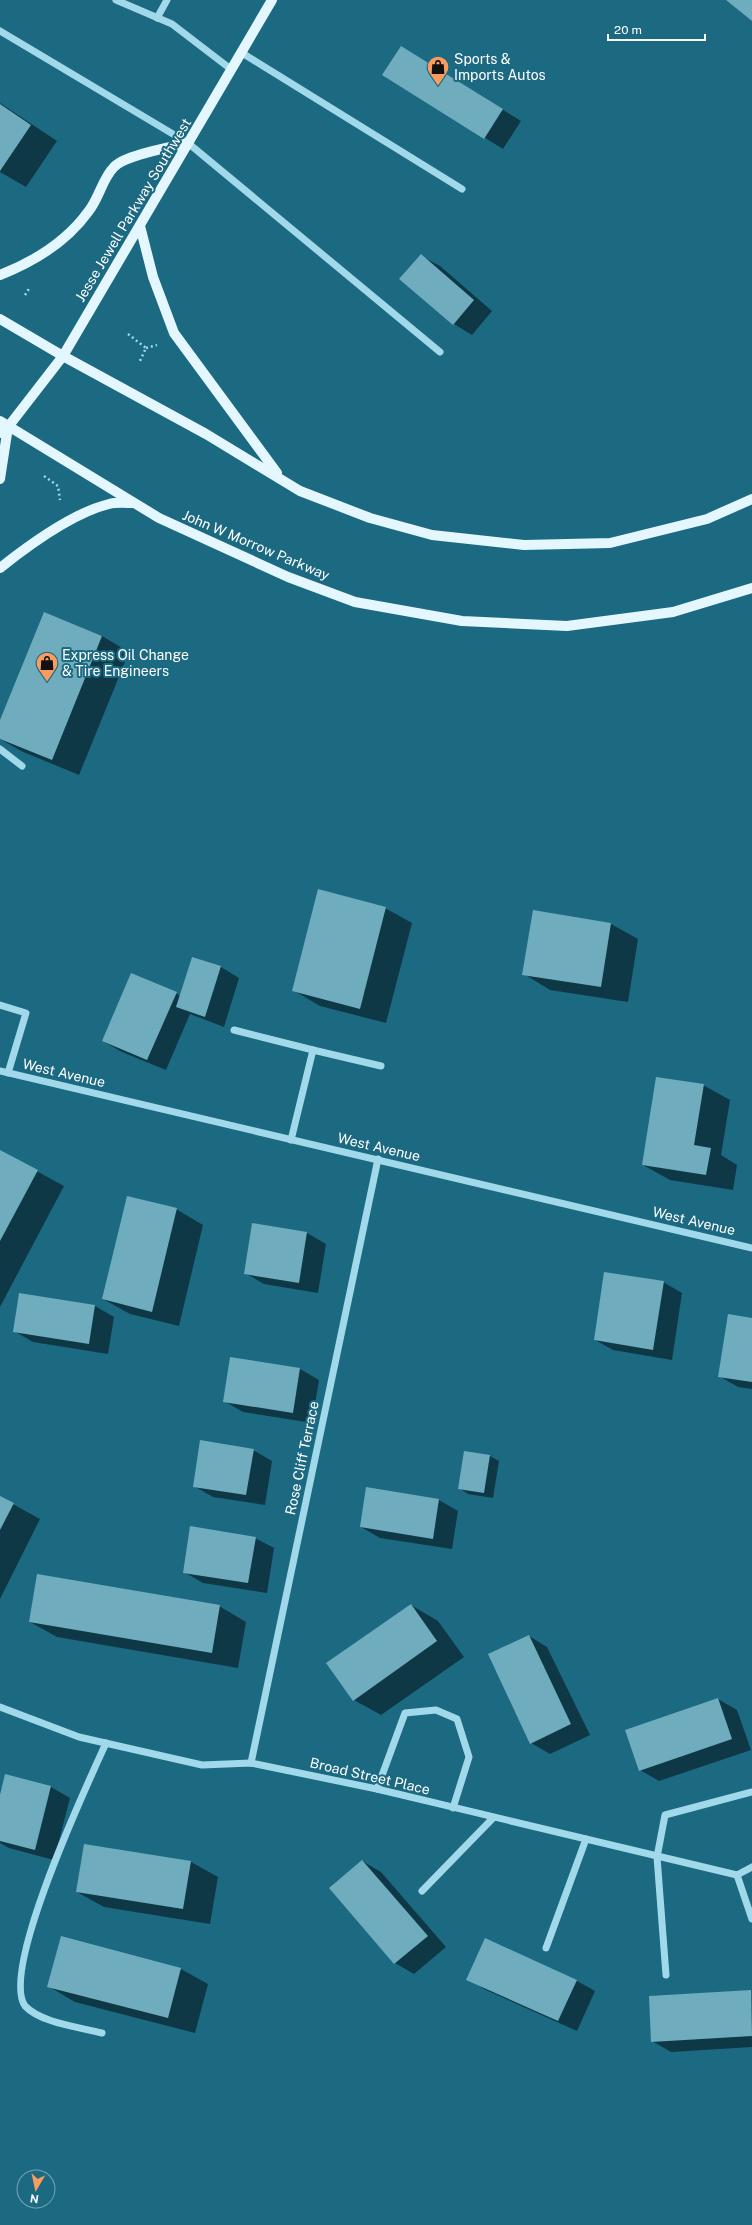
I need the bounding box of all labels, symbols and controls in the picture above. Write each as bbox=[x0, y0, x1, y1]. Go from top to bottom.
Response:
scale bar bbox=[608, 16, 705, 42]
text: 20 m bbox=[614, 23, 642, 37]
place label: Sports & Imports Autos bbox=[454, 51, 546, 83]
shop icon: Sports & Imports Autos bbox=[425, 54, 451, 87]
street label: Jesse Jewell Parkway Southwest bbox=[72, 115, 194, 305]
street label: John W Morrow Parkway bbox=[180, 507, 332, 583]
place label: Express Oil Change & Tire Engineers bbox=[62, 647, 189, 679]
shop icon: Express Oil Change & Tire Engineers bbox=[34, 650, 60, 683]
street label: West Avenue bbox=[21, 1056, 107, 1090]
street label: West Avenue bbox=[336, 1130, 422, 1164]
street label: West Avenue bbox=[651, 1204, 737, 1238]
street label: Rose Cliff Terrace bbox=[282, 1400, 322, 1516]
street label: Broad Street Place bbox=[308, 1754, 432, 1798]
north arrow bbox=[16, 2169, 56, 2209]
text: N bbox=[29, 2192, 40, 2205]

